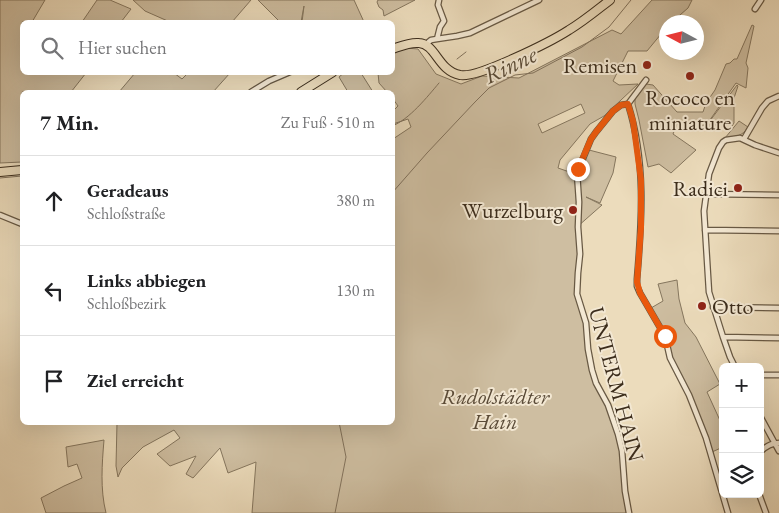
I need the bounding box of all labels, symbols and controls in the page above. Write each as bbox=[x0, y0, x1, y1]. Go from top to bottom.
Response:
north arrow bbox=[659, 15, 704, 60]
search box bbox=[20, 20, 395, 75]
icon: search bbox=[38, 34, 66, 62]
text: Hier suchen bbox=[78, 35, 167, 60]
water label: Rinne bbox=[478, 38, 543, 91]
place label: Remisen bbox=[563, 51, 637, 80]
marker: Remisen bbox=[641, 59, 653, 71]
marker: Rococo en miniature bbox=[684, 70, 696, 82]
place label: Rococo en miniature bbox=[645, 83, 735, 137]
text: 7 Min. bbox=[40, 109, 99, 136]
text: Zu Fuß · 510 m bbox=[281, 112, 375, 133]
route end bbox=[567, 158, 590, 181]
place label: Radici bbox=[673, 174, 728, 203]
text: Geradeaus bbox=[87, 178, 169, 203]
marker: Radici bbox=[732, 182, 744, 194]
icon: ahead bbox=[40, 187, 68, 215]
text: 380 m bbox=[336, 190, 375, 211]
place label: Wurzelburg bbox=[462, 196, 563, 225]
text: Schloßstraße bbox=[87, 203, 165, 224]
marker: Wurzelburg bbox=[567, 204, 579, 216]
text: Links abbiegen bbox=[87, 268, 206, 293]
icon: left bbox=[40, 277, 68, 305]
text: 130 m bbox=[336, 280, 375, 301]
place label: Otto bbox=[712, 292, 754, 321]
text: Schloßbezirk bbox=[87, 293, 166, 314]
marker: Otto bbox=[696, 300, 708, 312]
street label: UNTERM HAIN bbox=[582, 304, 651, 465]
route start bbox=[654, 325, 677, 348]
map controls bbox=[719, 363, 764, 498]
button: + bbox=[719, 363, 764, 408]
icon: arrive bbox=[40, 367, 68, 395]
text: Ziel erreicht bbox=[87, 368, 184, 393]
park label: Rudolstädter Hain bbox=[441, 382, 551, 436]
button: − bbox=[719, 408, 764, 453]
button: layers bbox=[719, 453, 764, 498]

